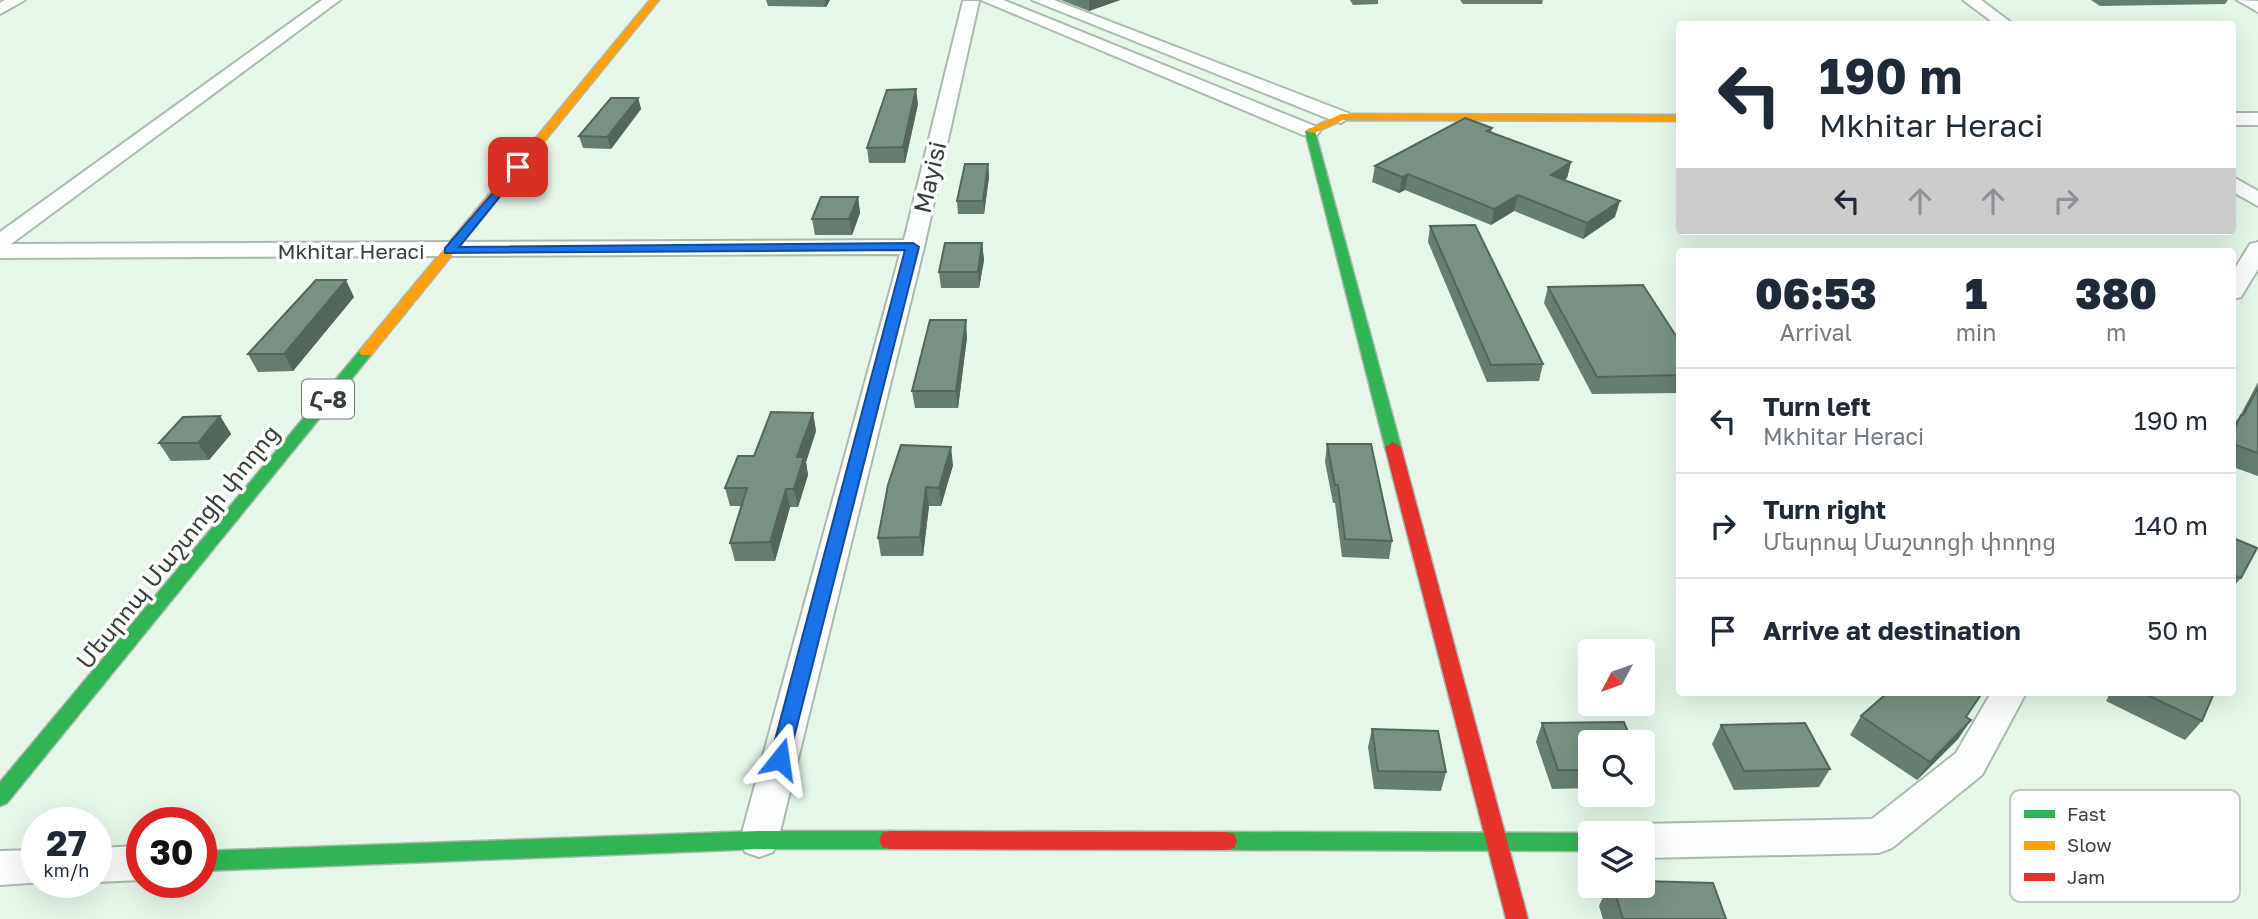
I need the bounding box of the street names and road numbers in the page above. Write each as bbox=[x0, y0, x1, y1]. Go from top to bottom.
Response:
street label: Mayisi bbox=[907, 138, 951, 216]
street label: Mkhitar Heraci bbox=[277, 238, 425, 264]
road number: Հ-8 bbox=[302, 380, 354, 418]
street label: Մեսրոպ Մաշտոցի փողոց bbox=[70, 418, 285, 675]

